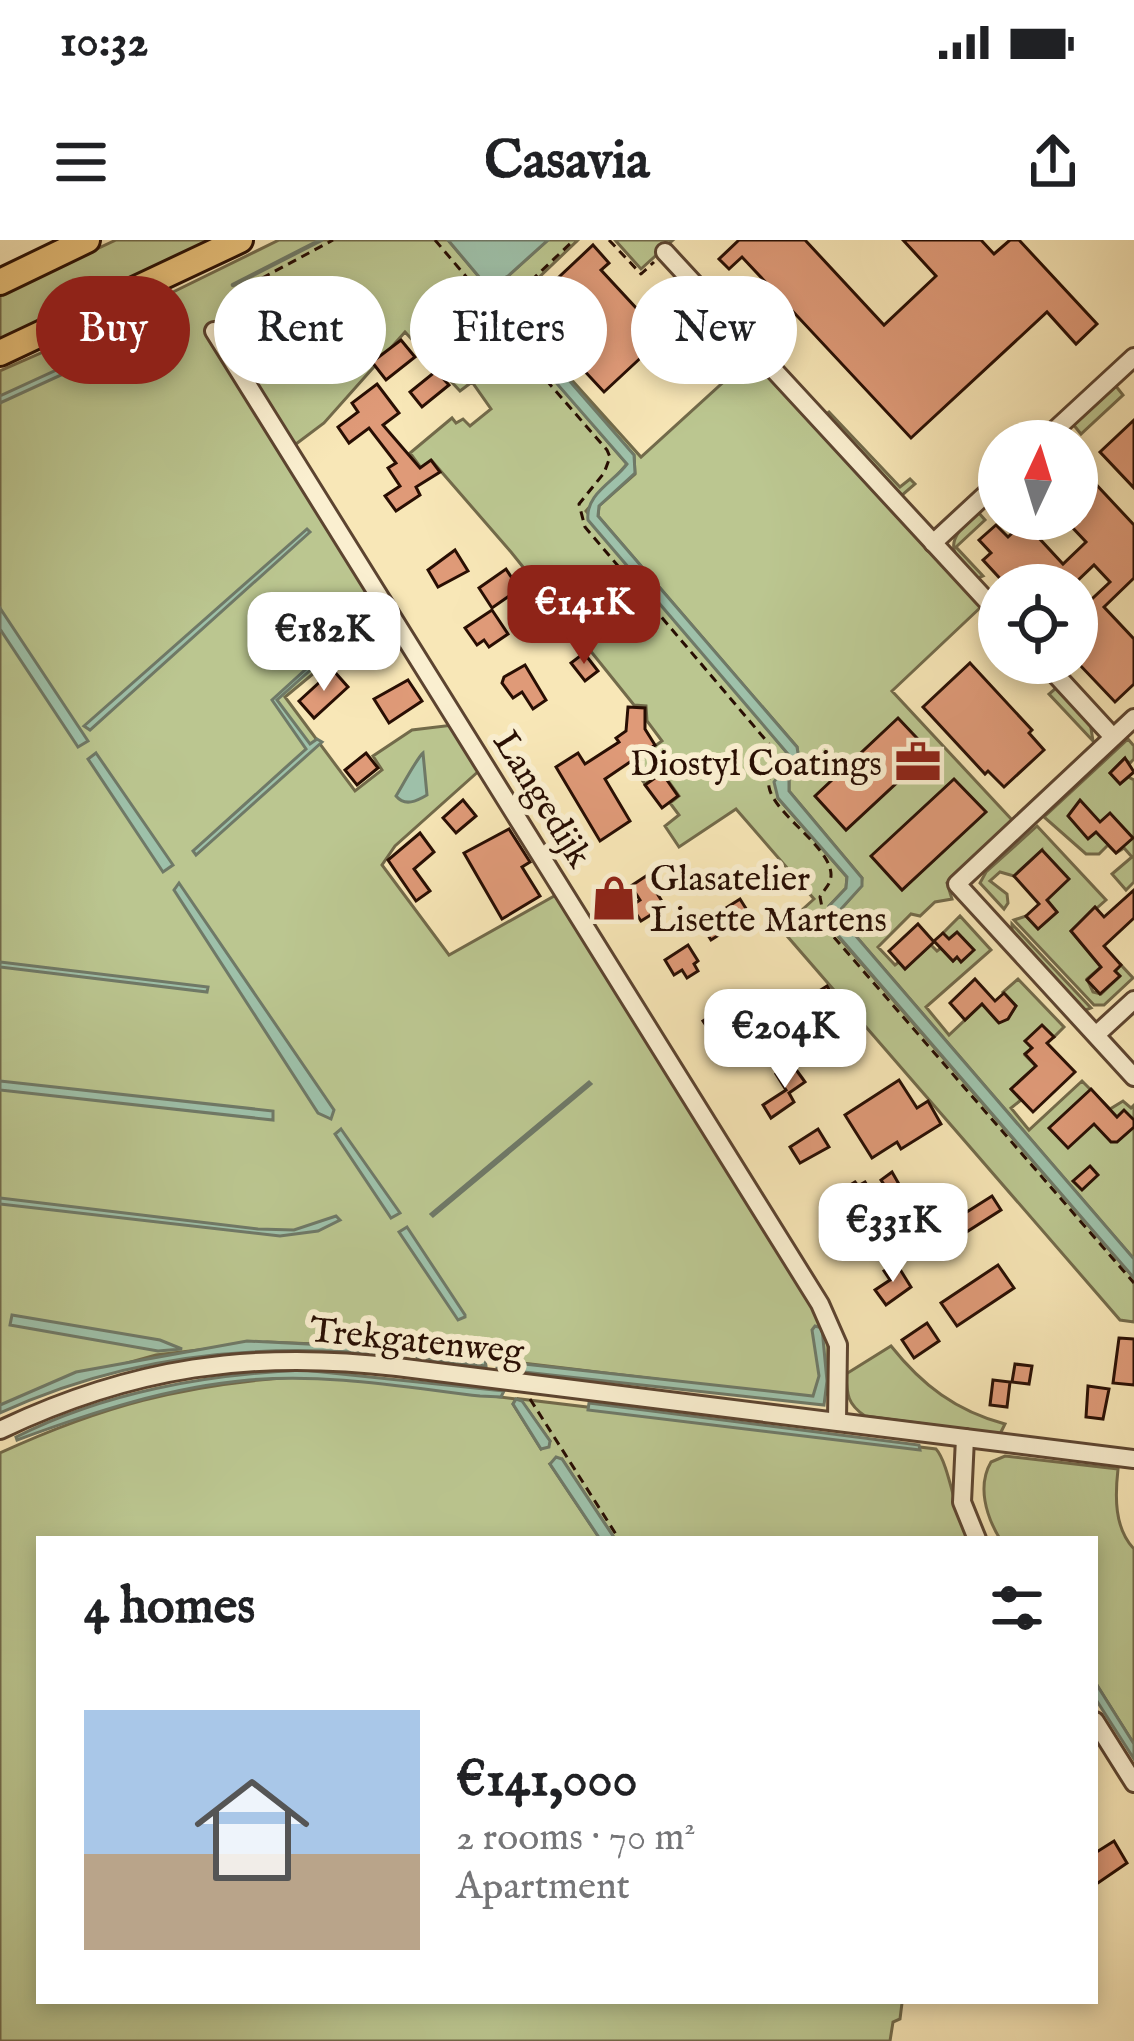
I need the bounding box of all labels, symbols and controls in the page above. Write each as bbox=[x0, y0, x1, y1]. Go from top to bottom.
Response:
text: 10:32 bbox=[60, 14, 148, 71]
text: Casavia bbox=[484, 128, 650, 197]
icon: menu bbox=[48, 129, 114, 195]
icon: share bbox=[1020, 129, 1086, 195]
chip: Buy bbox=[36, 276, 190, 384]
chip: Rent bbox=[214, 276, 386, 384]
chip: Filters bbox=[410, 276, 607, 384]
chip: New bbox=[631, 276, 797, 384]
north arrow bbox=[978, 420, 1098, 540]
map controls bbox=[978, 420, 1098, 684]
button: locate bbox=[978, 564, 1098, 684]
pin: €141K bbox=[500, 565, 668, 667]
text: €141K bbox=[534, 579, 634, 628]
pin: €182K bbox=[240, 592, 408, 694]
text: €182K bbox=[274, 606, 374, 655]
street label: Langedijk bbox=[481, 723, 602, 877]
office icon: Diostyl Coatings bbox=[893, 737, 943, 787]
place label: Diostyl Coatings bbox=[630, 742, 882, 788]
place label: Glasatelier Lisette Martens bbox=[650, 857, 887, 944]
shop icon: Glasatelier Lisette Martens bbox=[589, 873, 639, 923]
pin: €204K bbox=[701, 989, 869, 1091]
text: €204K bbox=[731, 1003, 839, 1052]
pin: €331K bbox=[809, 1183, 977, 1285]
text: €331K bbox=[846, 1197, 940, 1246]
street label: Trekgatenweg bbox=[307, 1308, 526, 1376]
icon: filters bbox=[984, 1575, 1050, 1641]
text: 4 homes bbox=[84, 1576, 255, 1641]
text: €141,000 bbox=[456, 1749, 638, 1814]
icon: home bbox=[180, 1758, 324, 1902]
text: 2 rooms · 70 m² bbox=[456, 1814, 696, 1863]
text: Apartment bbox=[456, 1863, 630, 1912]

